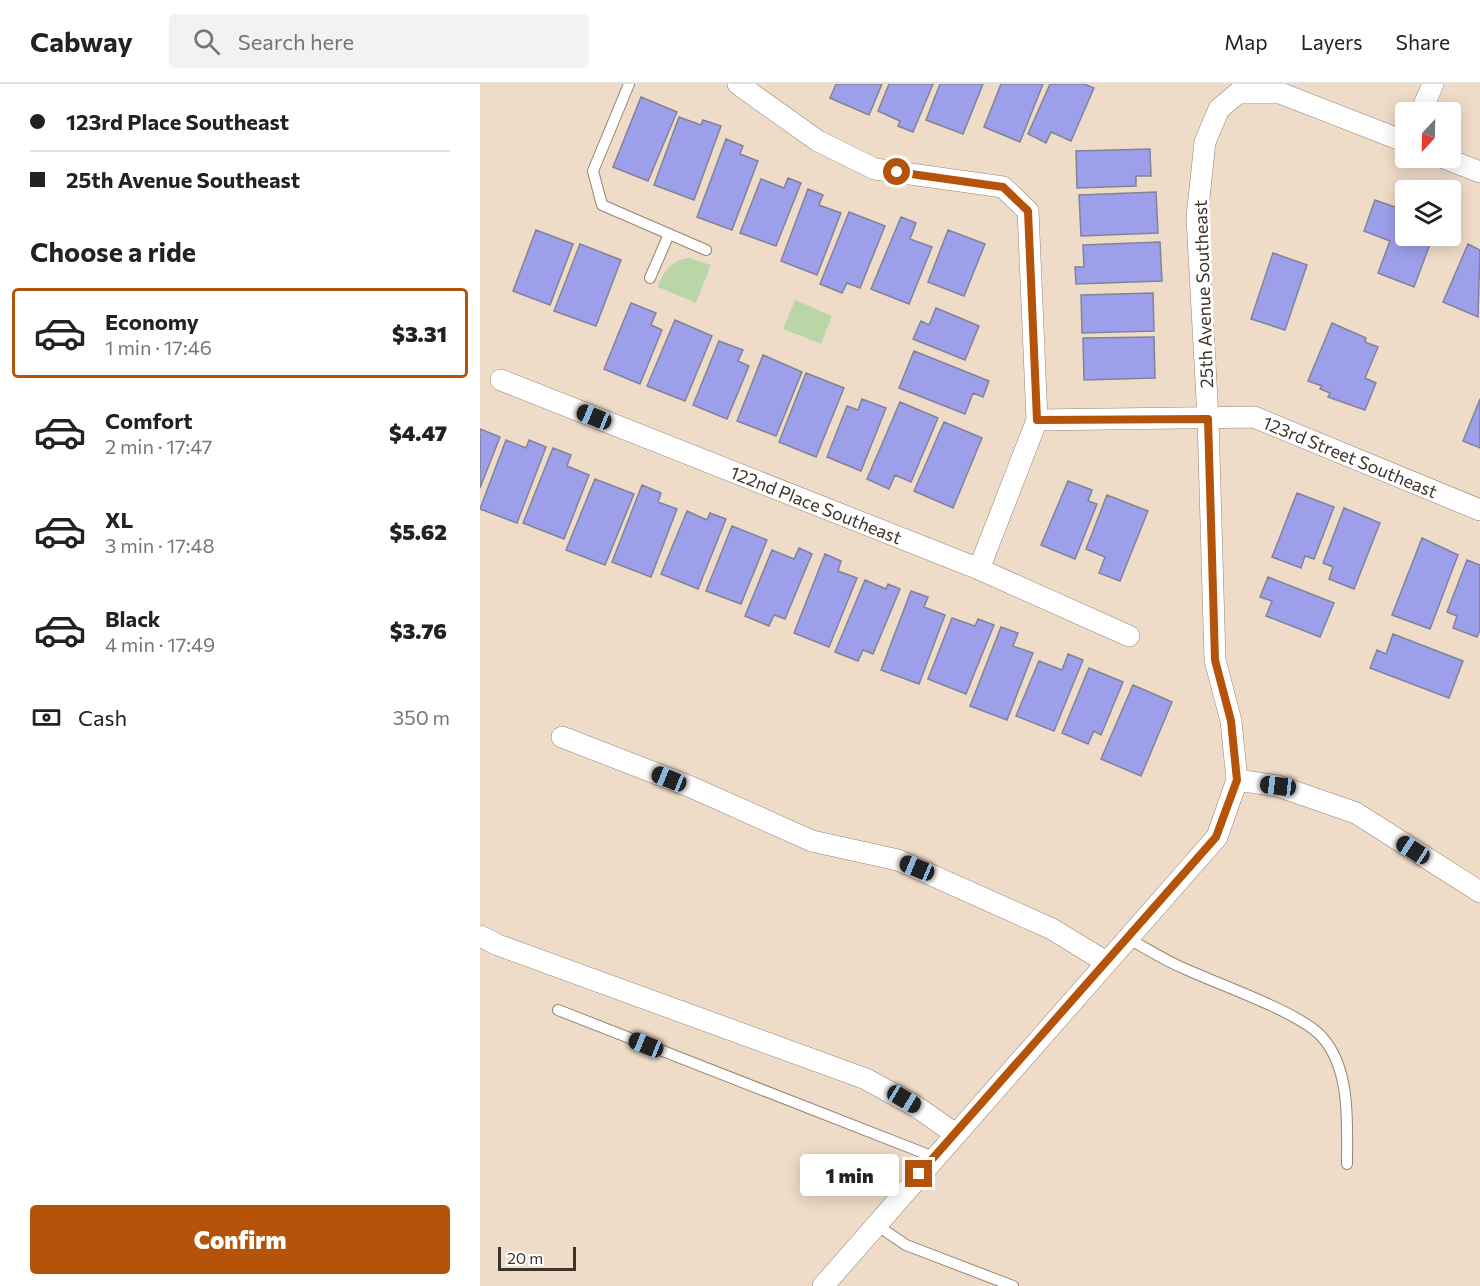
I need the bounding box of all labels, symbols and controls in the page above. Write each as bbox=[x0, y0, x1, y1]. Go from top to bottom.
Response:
search box bbox=[169, 14, 589, 68]
text: Cabway bbox=[30, 24, 133, 58]
icon: search bbox=[190, 25, 223, 58]
text: Search here bbox=[238, 28, 354, 55]
text: Map bbox=[1224, 29, 1268, 54]
text: Layers bbox=[1301, 29, 1363, 54]
text: Share bbox=[1396, 29, 1450, 54]
north arrow bbox=[1395, 102, 1461, 168]
map controls bbox=[1395, 102, 1461, 246]
text: 123rd Place Southeast bbox=[66, 108, 289, 135]
route start bbox=[883, 158, 910, 185]
text: 25th Avenue Southeast bbox=[66, 166, 300, 193]
button: layers bbox=[1395, 180, 1461, 246]
street label: 25th Avenue Southeast bbox=[1189, 199, 1217, 389]
text: Choose a ride bbox=[30, 235, 196, 268]
icon: car bbox=[33, 306, 87, 360]
text: Economy bbox=[105, 308, 199, 335]
text: $3.31 bbox=[392, 320, 447, 347]
text: 1 min · 17:46 bbox=[105, 335, 212, 359]
car bbox=[574, 402, 614, 432]
icon: car bbox=[33, 405, 87, 459]
text: Comfort bbox=[105, 407, 193, 434]
street label: 123rd Street Southeast bbox=[1260, 411, 1441, 502]
text: $4.47 bbox=[389, 419, 447, 446]
text: 2 min · 17:47 bbox=[105, 434, 212, 458]
street label: 122nd Place Southeast bbox=[727, 461, 905, 548]
icon: car bbox=[33, 504, 87, 558]
text: XL bbox=[105, 506, 133, 533]
text: $5.62 bbox=[389, 518, 447, 545]
text: 3 min · 17:48 bbox=[105, 533, 215, 557]
icon: car bbox=[33, 603, 87, 657]
text: Black bbox=[105, 605, 160, 632]
text: $3.76 bbox=[390, 617, 447, 644]
text: 4 min · 17:49 bbox=[105, 632, 215, 656]
icon: cash bbox=[30, 701, 63, 734]
text: Cash bbox=[78, 704, 127, 731]
text: 350 m bbox=[393, 705, 450, 729]
car bbox=[649, 764, 689, 794]
car bbox=[1259, 775, 1297, 797]
car bbox=[1393, 833, 1433, 867]
car bbox=[897, 853, 937, 883]
car bbox=[626, 1030, 666, 1060]
car bbox=[884, 1082, 924, 1116]
callout: 1 min bbox=[799, 1153, 898, 1195]
route end bbox=[905, 1160, 932, 1187]
text: 1 min bbox=[825, 1163, 874, 1187]
button: Confirm bbox=[30, 1205, 450, 1274]
scale bar bbox=[498, 1244, 576, 1272]
text: 20 m bbox=[507, 1248, 543, 1267]

